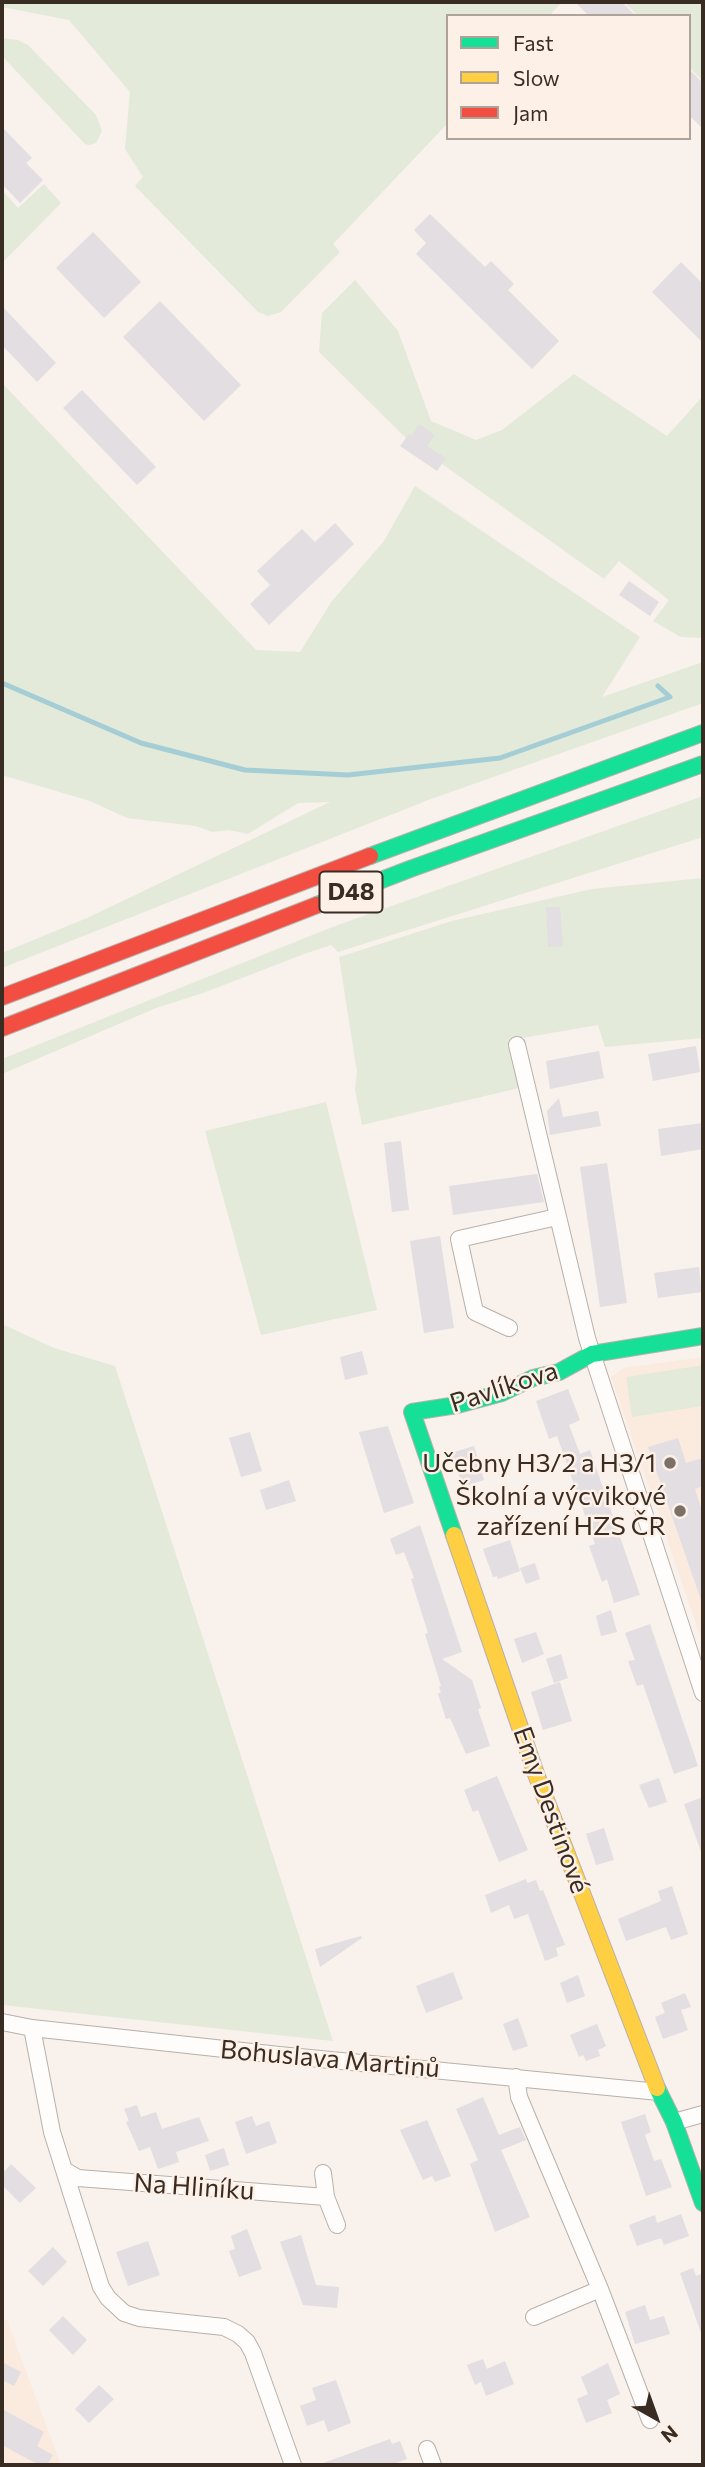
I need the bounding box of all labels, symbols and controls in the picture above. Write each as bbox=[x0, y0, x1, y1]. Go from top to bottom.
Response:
legend bbox=[446, 14, 691, 140]
text: Fast bbox=[513, 30, 554, 55]
text: Slow bbox=[513, 65, 560, 90]
text: Jam bbox=[513, 100, 548, 125]
road number: D48 bbox=[320, 872, 382, 912]
street label: Pavlíkova bbox=[446, 1355, 562, 1419]
place label: Učebny H3/2 a H3/1 bbox=[422, 1447, 656, 1479]
marker: Učebny H3/2 a H3/1 bbox=[662, 1455, 678, 1471]
place label: Školní a výcvikové zařízení HZS ČR bbox=[456, 1480, 666, 1542]
marker: Školní a výcvikové zařízení HZS ČR bbox=[672, 1503, 688, 1519]
street label: Emy Destinové bbox=[506, 1723, 596, 1897]
street label: Bohuslava Martinů bbox=[219, 2034, 441, 2084]
street label: Na Hliníku bbox=[132, 2167, 256, 2207]
north arrow bbox=[621, 2383, 691, 2453]
text: N bbox=[657, 2421, 683, 2448]

